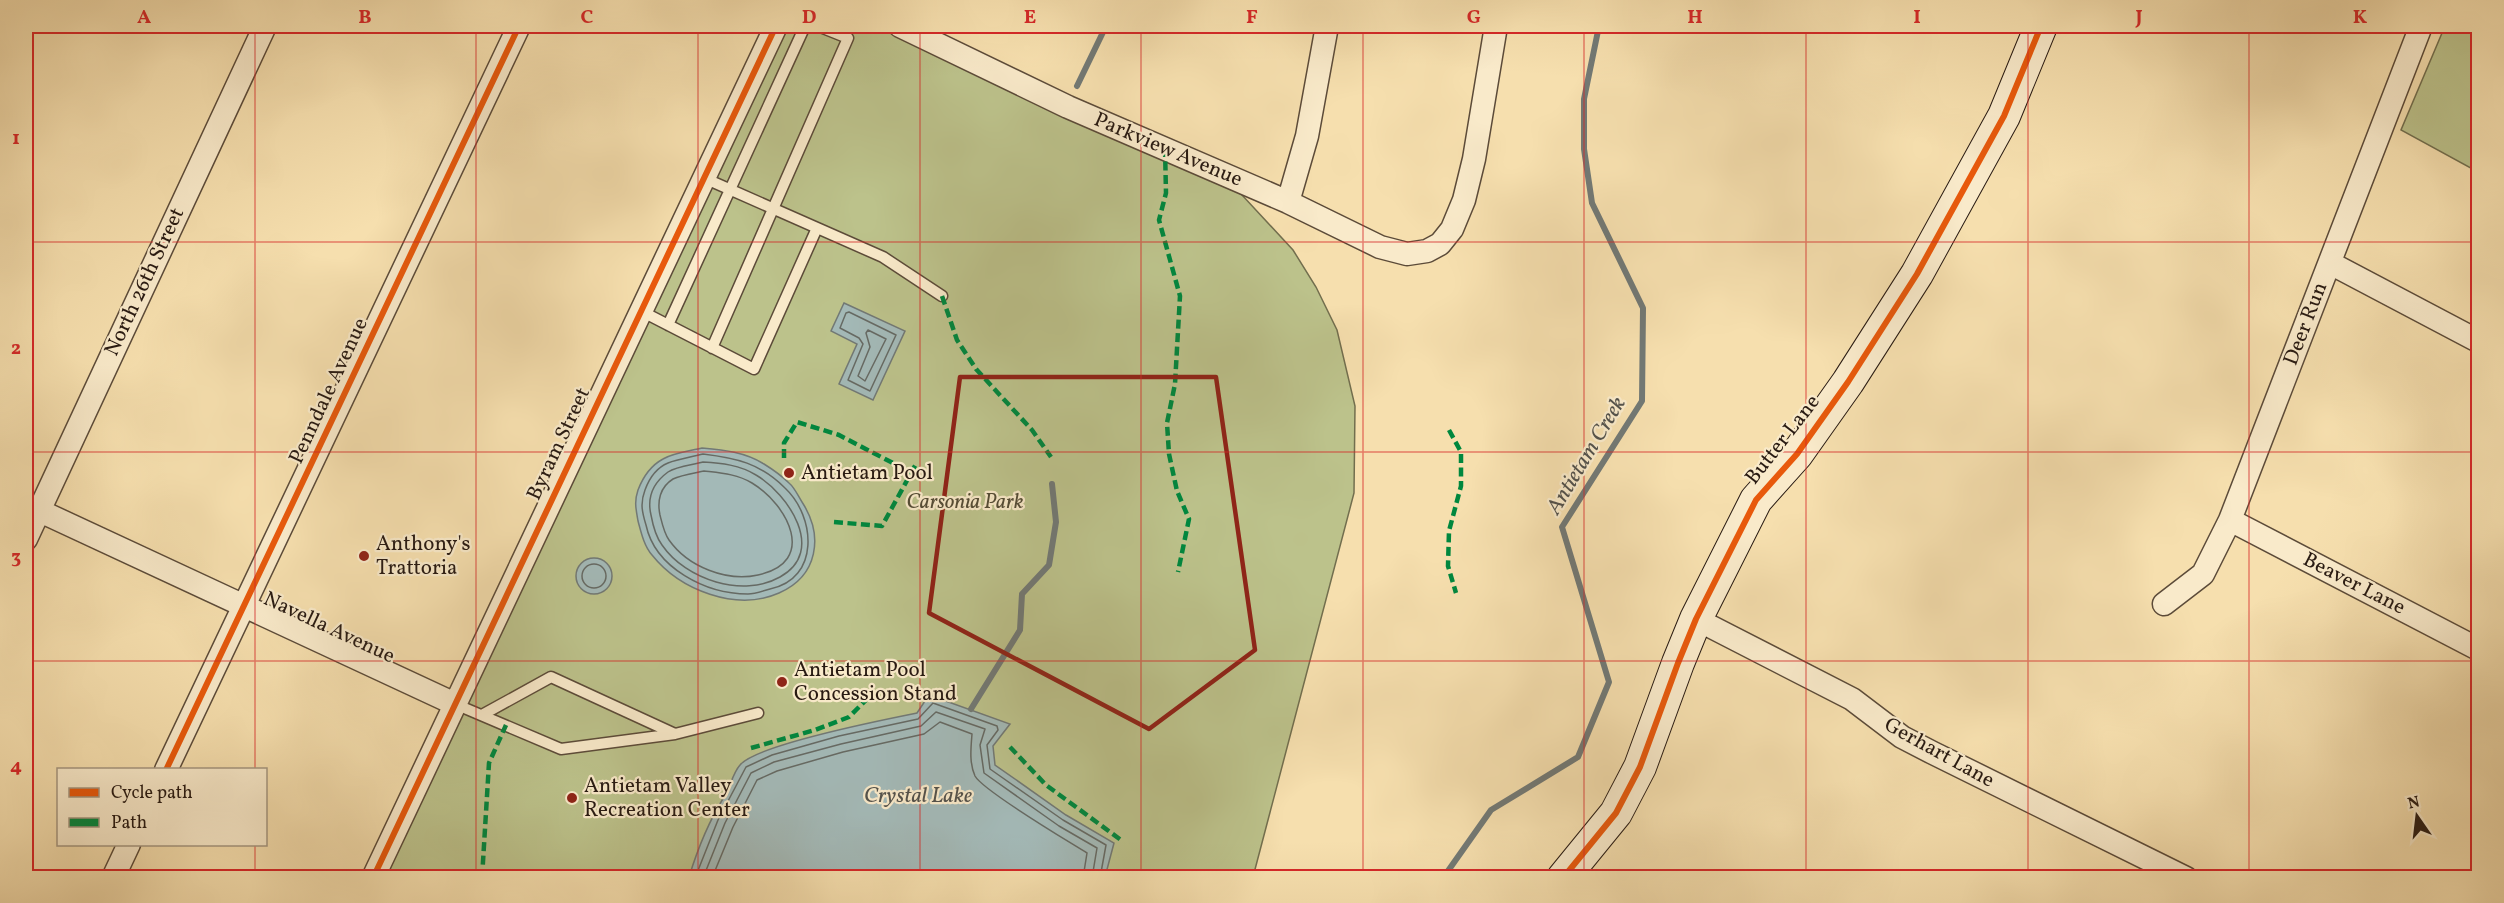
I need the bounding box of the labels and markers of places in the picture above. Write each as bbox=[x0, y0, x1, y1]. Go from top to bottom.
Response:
place label: Antietam Pool bbox=[801, 459, 933, 488]
marker: Antietam Pool bbox=[782, 466, 796, 480]
place label: Anthony's Trattoria bbox=[376, 530, 471, 583]
marker: Anthony's Trattoria bbox=[357, 549, 371, 563]
place label: Antietam Pool Concession Stand bbox=[794, 656, 957, 709]
marker: Antietam Pool Concession Stand bbox=[775, 675, 789, 689]
place label: Antietam Valley Recreation Center bbox=[584, 772, 750, 825]
marker: Antietam Valley Recreation Center bbox=[565, 791, 579, 805]

